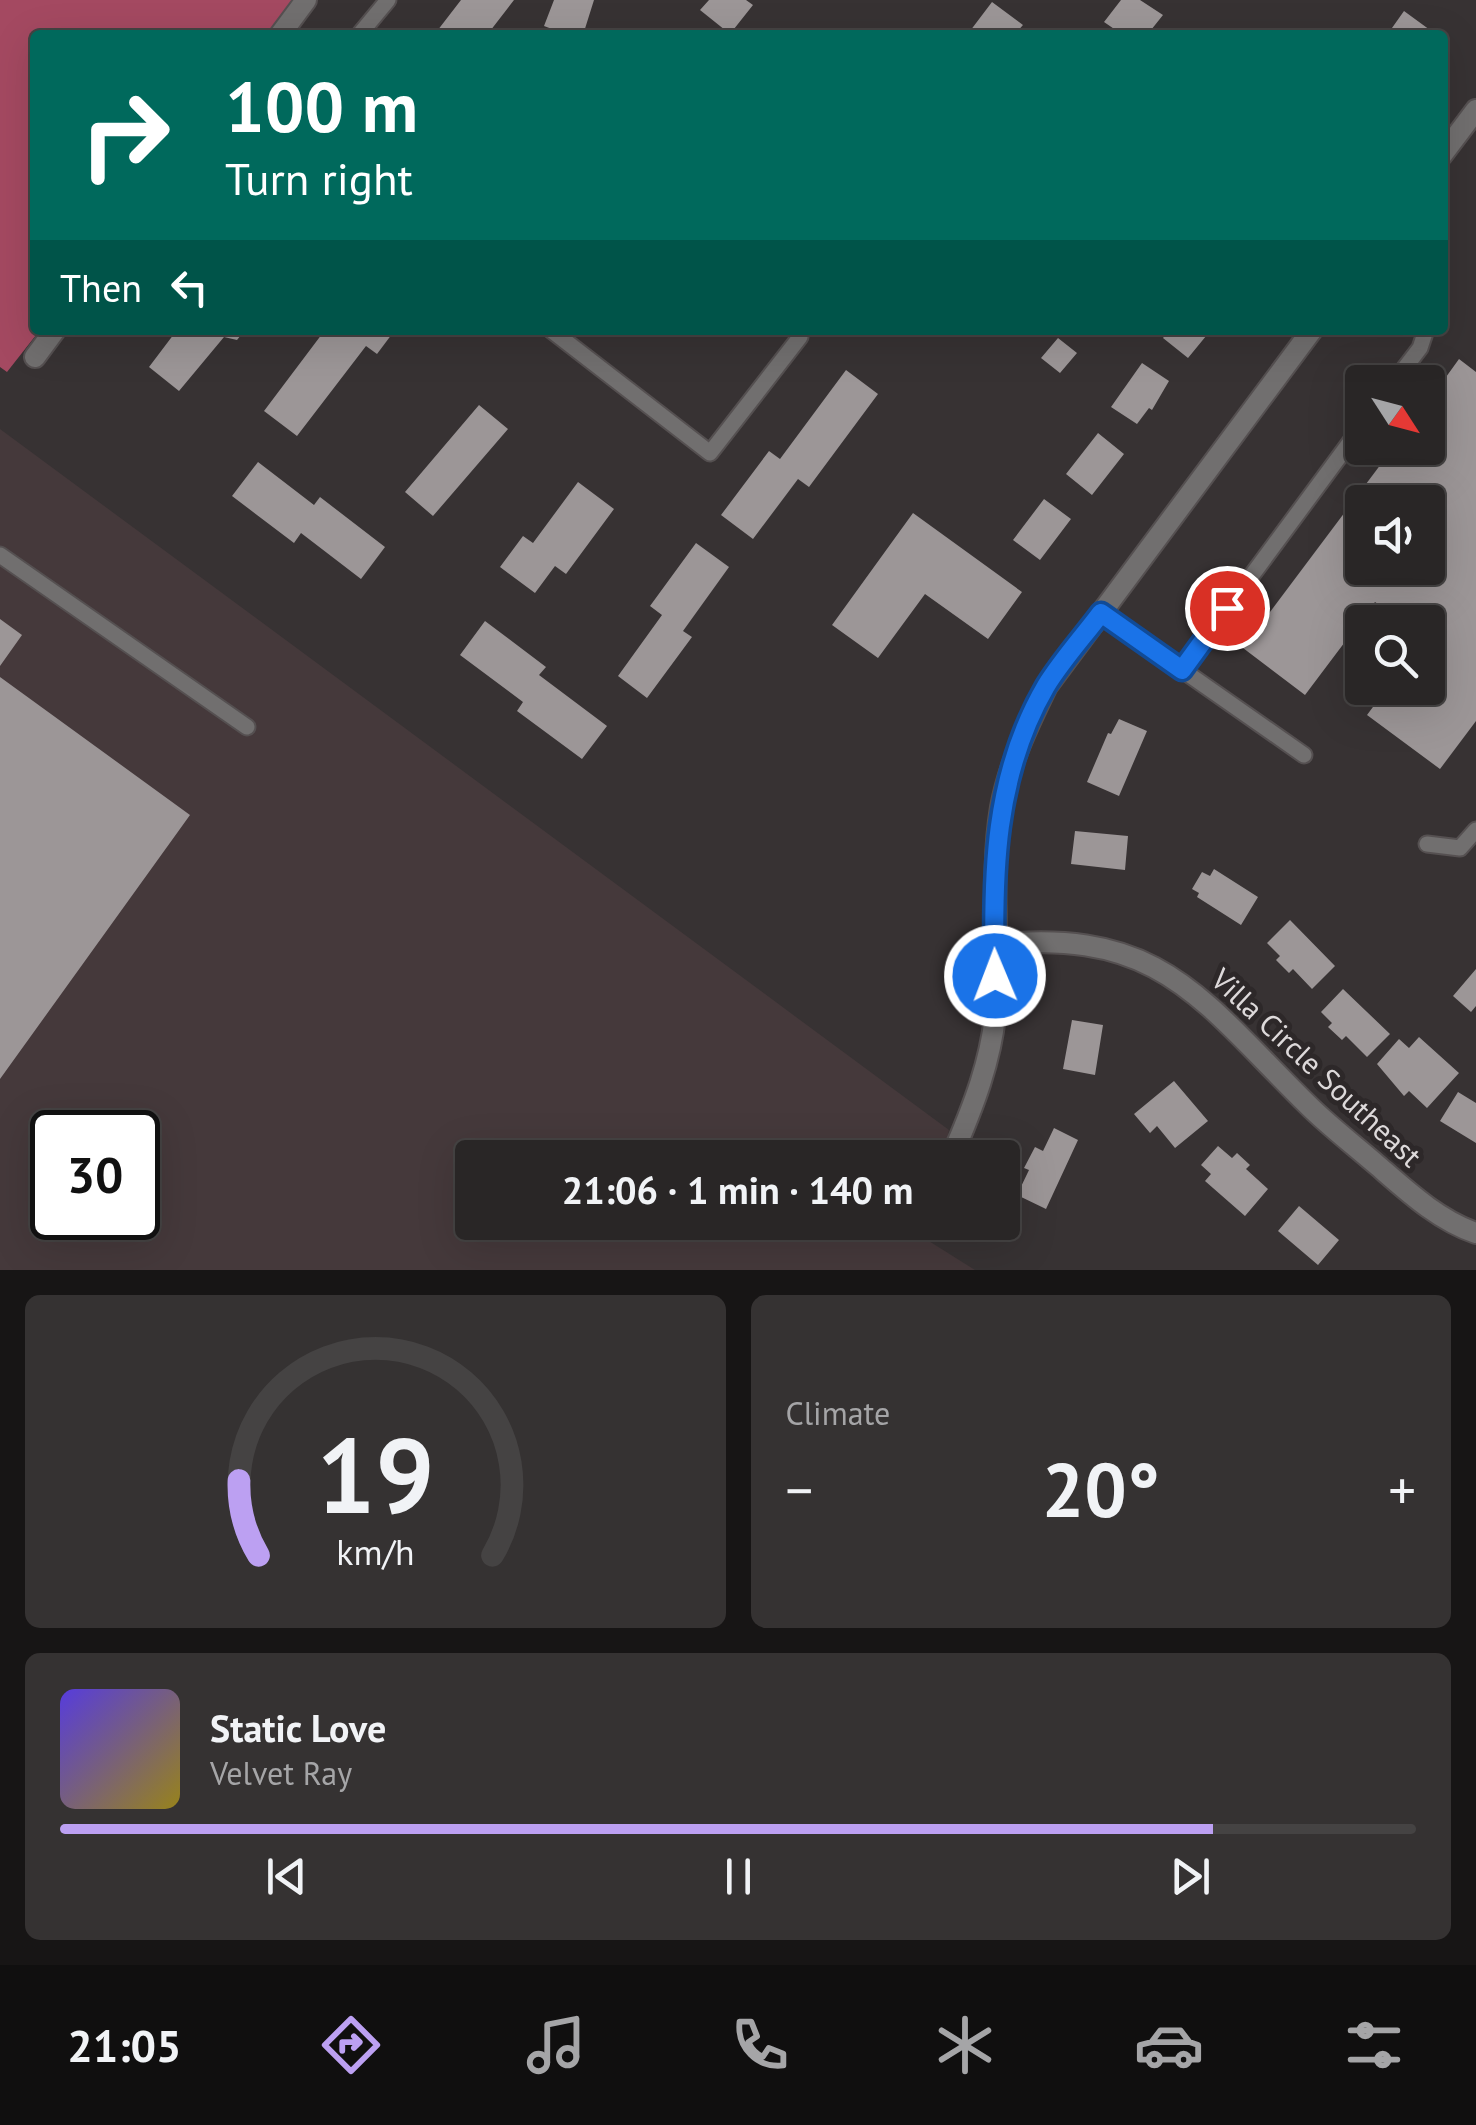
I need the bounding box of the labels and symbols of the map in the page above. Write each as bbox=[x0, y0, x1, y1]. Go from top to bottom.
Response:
north arrow bbox=[1345, 365, 1445, 465]
pin bbox=[1185, 566, 1270, 651]
position arrow bbox=[943, 924, 1047, 1028]
street label: Villa Circle Southeast bbox=[1203, 959, 1431, 1175]
speed limit sign: 30 bbox=[30, 1110, 160, 1240]

